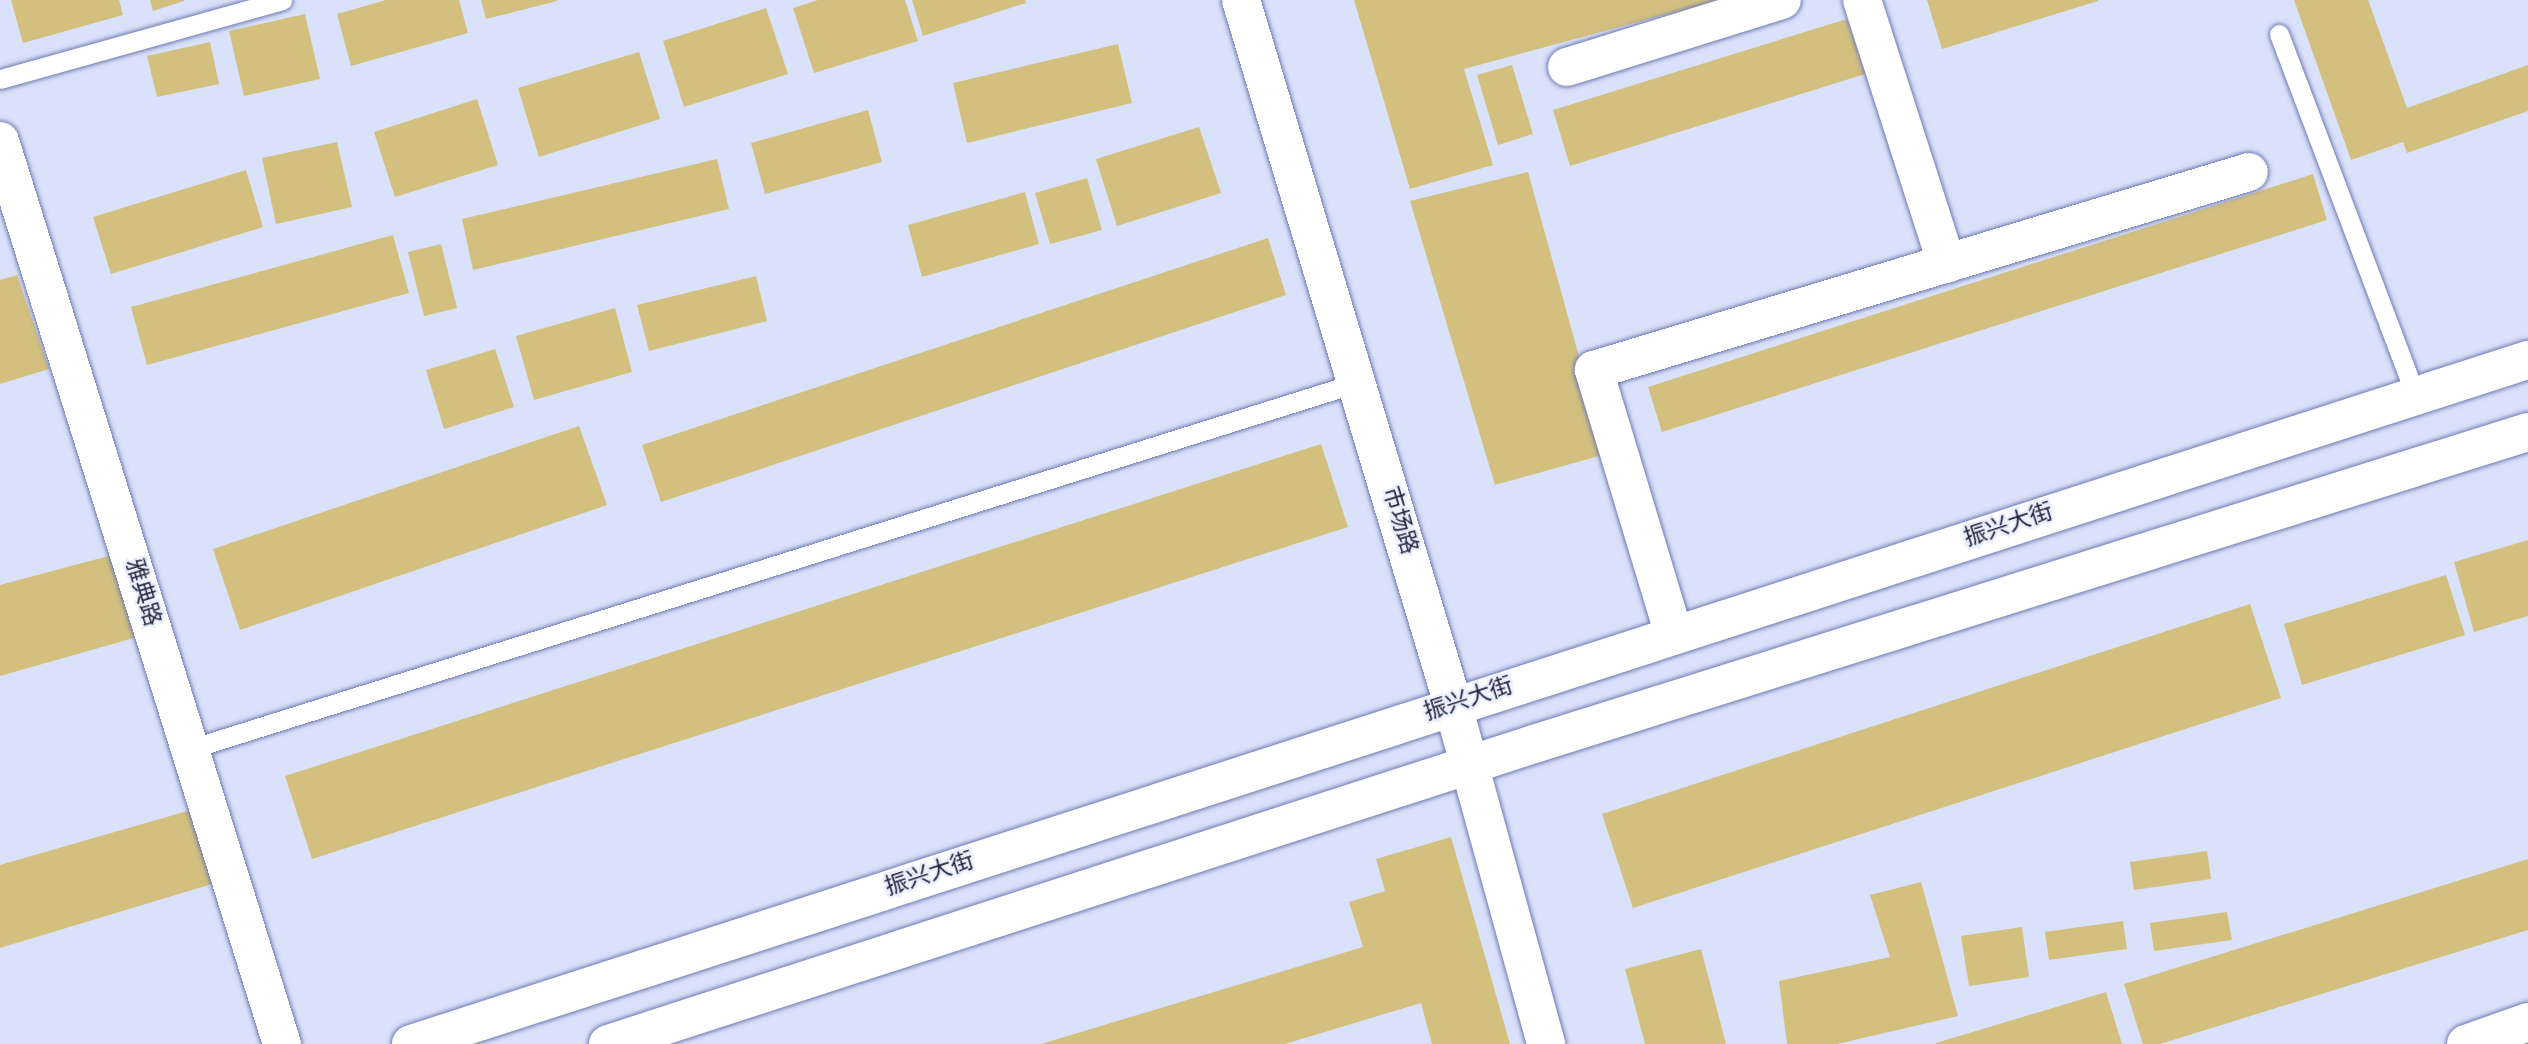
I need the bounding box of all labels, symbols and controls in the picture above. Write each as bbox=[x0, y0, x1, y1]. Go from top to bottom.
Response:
street label: 市场路 bbox=[1375, 484, 1421, 558]
street label: 振兴大街 bbox=[1961, 500, 2057, 554]
street label: 雅典路 bbox=[118, 556, 164, 630]
street label: 振兴大街 bbox=[1421, 674, 1517, 728]
street label: 振兴大街 bbox=[882, 849, 978, 903]

